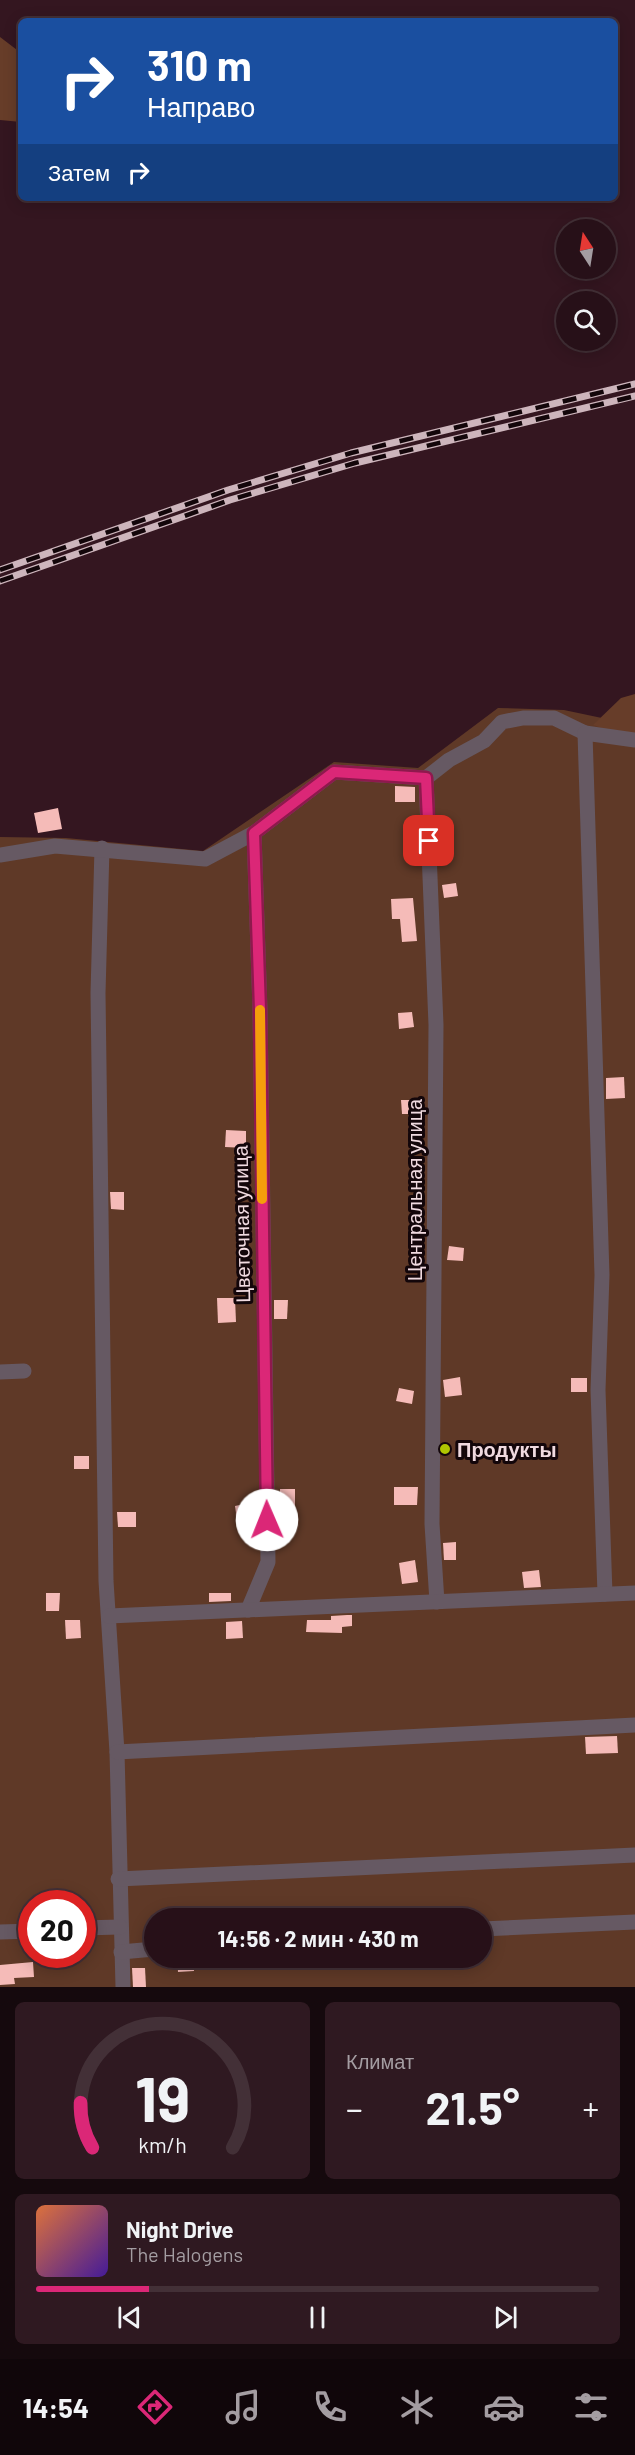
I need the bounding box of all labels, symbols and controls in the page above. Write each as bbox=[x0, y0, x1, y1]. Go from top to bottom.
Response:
text: 310 m bbox=[147, 39, 252, 89]
icon: right bbox=[48, 42, 126, 120]
text: Направо bbox=[147, 90, 255, 122]
icon: right bbox=[122, 156, 155, 189]
text: Затем bbox=[48, 159, 110, 185]
north arrow bbox=[556, 219, 616, 279]
map controls bbox=[556, 219, 616, 351]
button: search bbox=[556, 291, 616, 351]
pin bbox=[403, 815, 454, 866]
icon: arrive bbox=[412, 824, 445, 857]
street label: Центральная улица bbox=[402, 1098, 426, 1281]
street label: Цветочная улица bbox=[228, 1144, 254, 1303]
place label: Продукты bbox=[457, 1437, 557, 1461]
marker: Продукты bbox=[438, 1442, 452, 1456]
position arrow bbox=[235, 1488, 299, 1552]
speed limit sign: 20 bbox=[18, 1890, 96, 1968]
text: 14:56 · 2 мин · 430 m bbox=[217, 1925, 419, 1951]
text: Климат bbox=[346, 2049, 414, 2073]
text: 19 bbox=[135, 2060, 190, 2134]
text: 21.5° bbox=[425, 2080, 520, 2134]
text: − bbox=[346, 2088, 363, 2128]
text: + bbox=[583, 2088, 599, 2128]
text: km/h bbox=[138, 2132, 187, 2157]
text: Night Drive bbox=[126, 2216, 234, 2242]
text: The Halogens bbox=[126, 2242, 243, 2266]
icon: previous bbox=[113, 2301, 146, 2334]
icon: pause bbox=[301, 2301, 334, 2334]
icon: next bbox=[489, 2301, 522, 2334]
icon: directions bbox=[134, 2386, 176, 2428]
icon: music bbox=[222, 2386, 264, 2428]
icon: phone bbox=[309, 2386, 351, 2428]
icon: climate bbox=[396, 2386, 438, 2428]
icon: car bbox=[483, 2386, 525, 2428]
icon: filters bbox=[570, 2386, 612, 2428]
text: 14:54 bbox=[23, 2391, 89, 2423]

